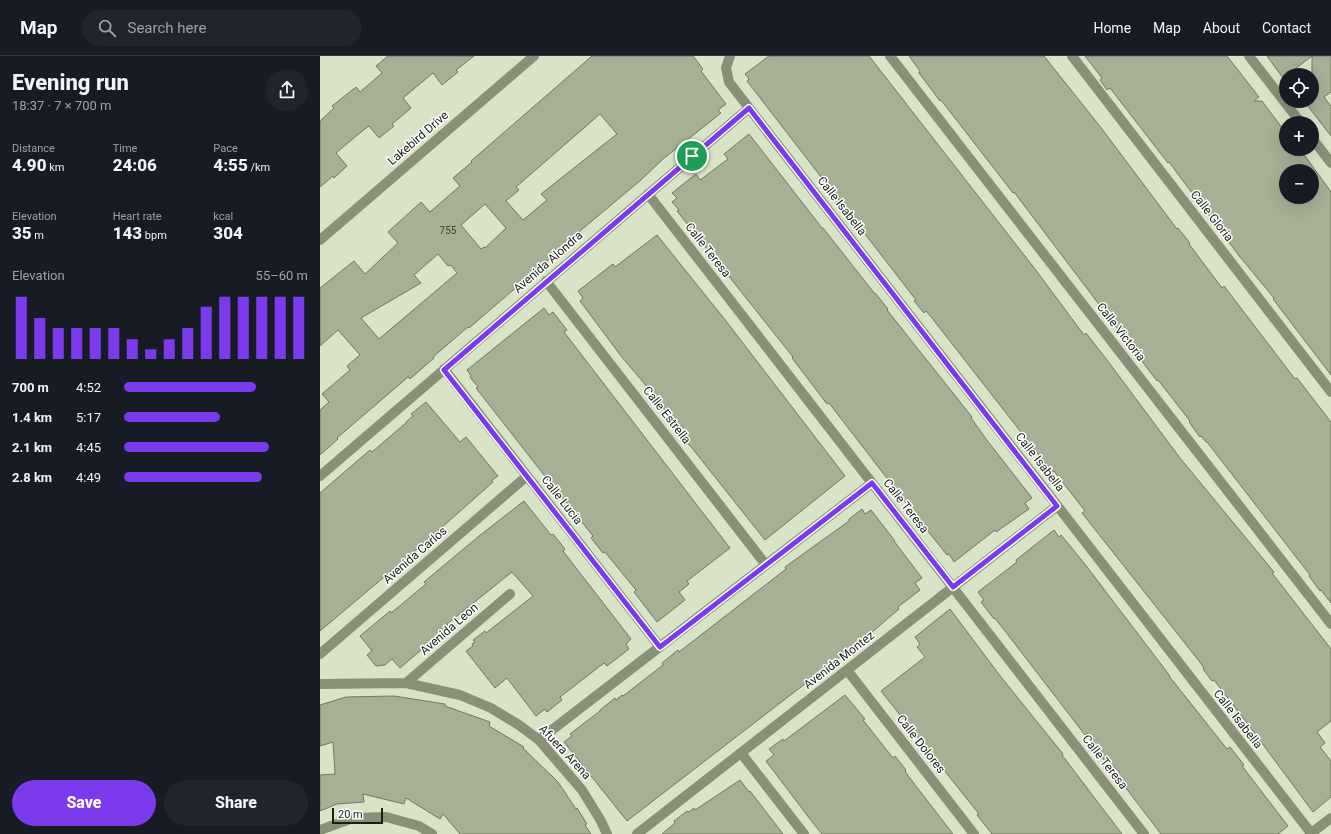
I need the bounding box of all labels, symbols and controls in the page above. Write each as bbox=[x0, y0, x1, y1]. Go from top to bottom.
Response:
search box bbox=[82, 10, 362, 46]
text: Map bbox=[20, 16, 58, 39]
icon: search bbox=[96, 17, 118, 39]
text: Search here bbox=[128, 19, 206, 37]
text: Home bbox=[1093, 20, 1131, 36]
text: Map bbox=[1153, 20, 1181, 36]
text: About bbox=[1203, 20, 1240, 36]
text: Contact bbox=[1262, 20, 1311, 36]
map controls bbox=[1279, 68, 1319, 204]
button: locate bbox=[1279, 68, 1319, 108]
button: share bbox=[266, 69, 308, 111]
text: Evening run bbox=[12, 70, 129, 95]
text: 18:37 · 7 × 700 m bbox=[12, 98, 111, 113]
street label: Lakebird Drive bbox=[385, 108, 451, 168]
button: + bbox=[1279, 116, 1319, 156]
pin bbox=[675, 139, 709, 173]
text: Distance bbox=[12, 142, 55, 155]
text: Time bbox=[113, 142, 137, 155]
text: Pace bbox=[213, 142, 238, 155]
icon: arrive bbox=[681, 145, 703, 167]
text: 4.90 bbox=[12, 155, 46, 175]
text: 24:06 bbox=[113, 155, 157, 175]
text: 4:55 bbox=[213, 155, 248, 175]
text: km bbox=[46, 161, 64, 174]
text: /km bbox=[248, 161, 270, 174]
button: − bbox=[1279, 164, 1319, 204]
street label: Calle Isabella bbox=[815, 174, 869, 238]
street label: Calle Gloria bbox=[1188, 188, 1236, 244]
text: Elevation bbox=[12, 210, 57, 223]
text: Heart rate bbox=[113, 210, 162, 223]
text: kcal bbox=[213, 210, 233, 223]
street label: Calle Teresa bbox=[682, 220, 734, 280]
text: 35 bbox=[12, 223, 32, 243]
text: 143 bbox=[113, 223, 142, 243]
text: 304 bbox=[213, 223, 243, 243]
house number: 755 bbox=[440, 225, 457, 236]
street label: Avenida Alondra bbox=[511, 228, 585, 296]
text: m bbox=[32, 229, 44, 242]
text: bpm bbox=[142, 229, 167, 242]
text: Elevation bbox=[12, 268, 65, 283]
text: 55–60 m bbox=[256, 268, 308, 283]
street label: Calle Victoria bbox=[1094, 300, 1148, 364]
text: 700 m bbox=[12, 380, 49, 395]
text: 4:52 bbox=[76, 380, 101, 395]
street label: Calle Estrella bbox=[640, 383, 694, 447]
text: 1.4 km bbox=[12, 410, 52, 425]
text: 5:17 bbox=[76, 410, 101, 425]
street label: Calle Isabella bbox=[1013, 430, 1067, 494]
text: 2.1 km bbox=[12, 440, 52, 455]
text: 4:45 bbox=[76, 440, 101, 455]
text: 2.8 km bbox=[12, 470, 52, 485]
text: 4:49 bbox=[76, 470, 101, 485]
street label: Calle Lucia bbox=[539, 473, 585, 527]
street label: Calle Teresa bbox=[880, 476, 932, 536]
street label: Avenida Carlos bbox=[380, 524, 450, 586]
street label: Avenida Leon bbox=[417, 600, 481, 658]
street label: Avenida Montez bbox=[801, 628, 877, 692]
street label: Calle Isabella bbox=[1211, 687, 1265, 751]
street label: Calle Dolores bbox=[894, 712, 948, 776]
street label: Afuera Arena bbox=[536, 722, 594, 782]
street label: Calle Teresa bbox=[1079, 732, 1131, 792]
button: Save bbox=[12, 780, 156, 826]
button: Share bbox=[164, 780, 308, 826]
scale bar bbox=[332, 806, 383, 825]
text: 20 m bbox=[338, 808, 363, 821]

